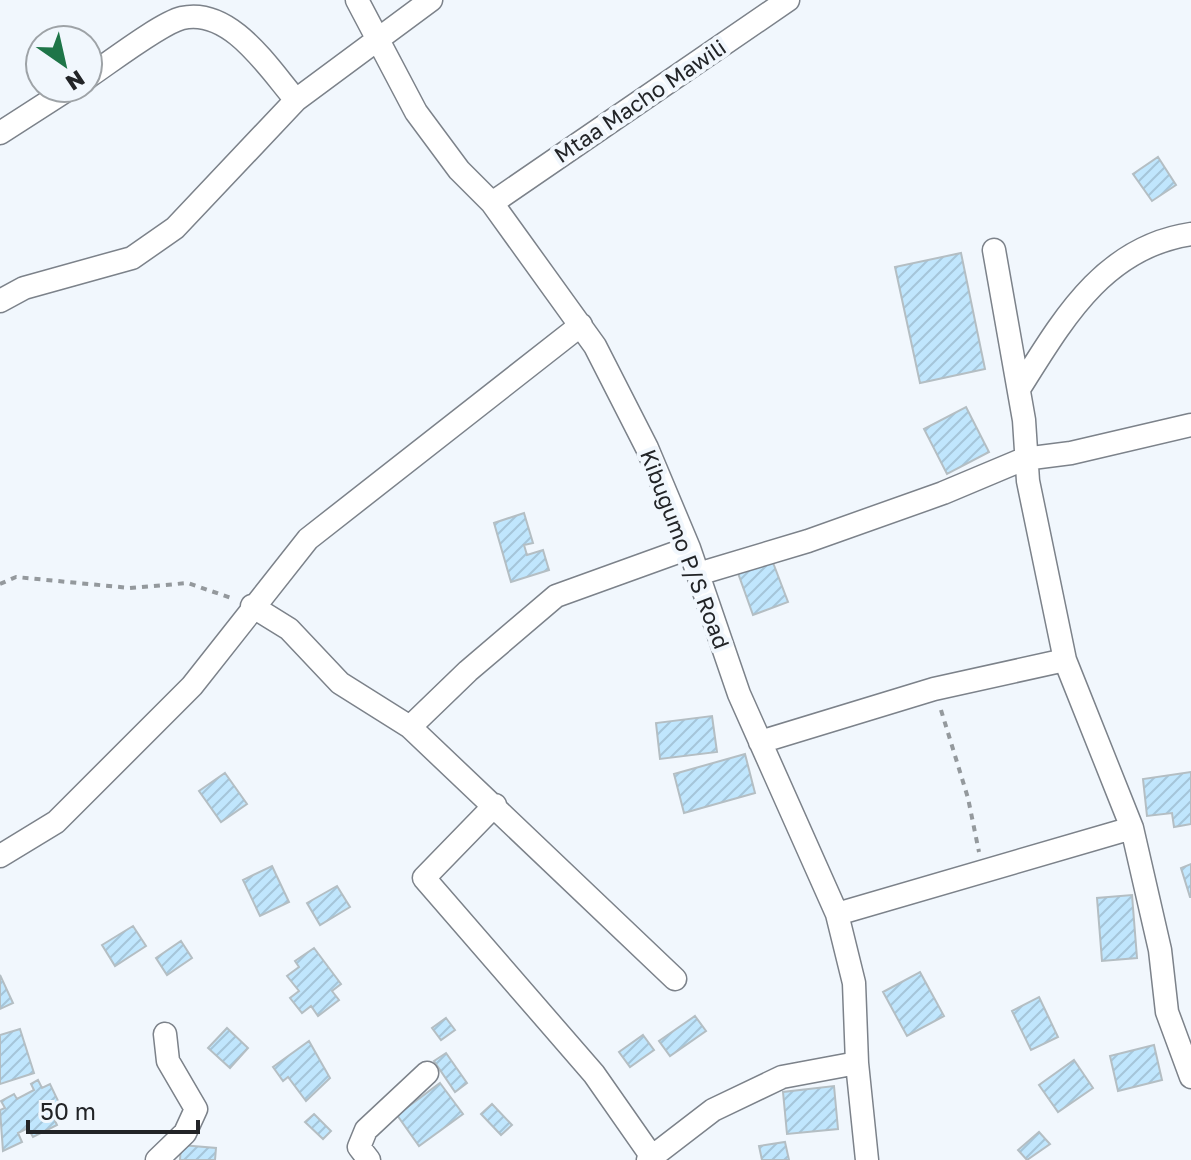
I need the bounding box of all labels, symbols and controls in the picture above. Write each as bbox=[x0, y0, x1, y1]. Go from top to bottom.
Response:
north arrow bbox=[24, 24, 104, 104]
street label: Mtaa Macho Mawili bbox=[549, 33, 731, 168]
text: N bbox=[61, 65, 90, 97]
street label: Kibugumo P/S Road bbox=[635, 445, 736, 652]
scale bar bbox=[28, 1084, 198, 1134]
text: 50 m bbox=[40, 1096, 96, 1125]

